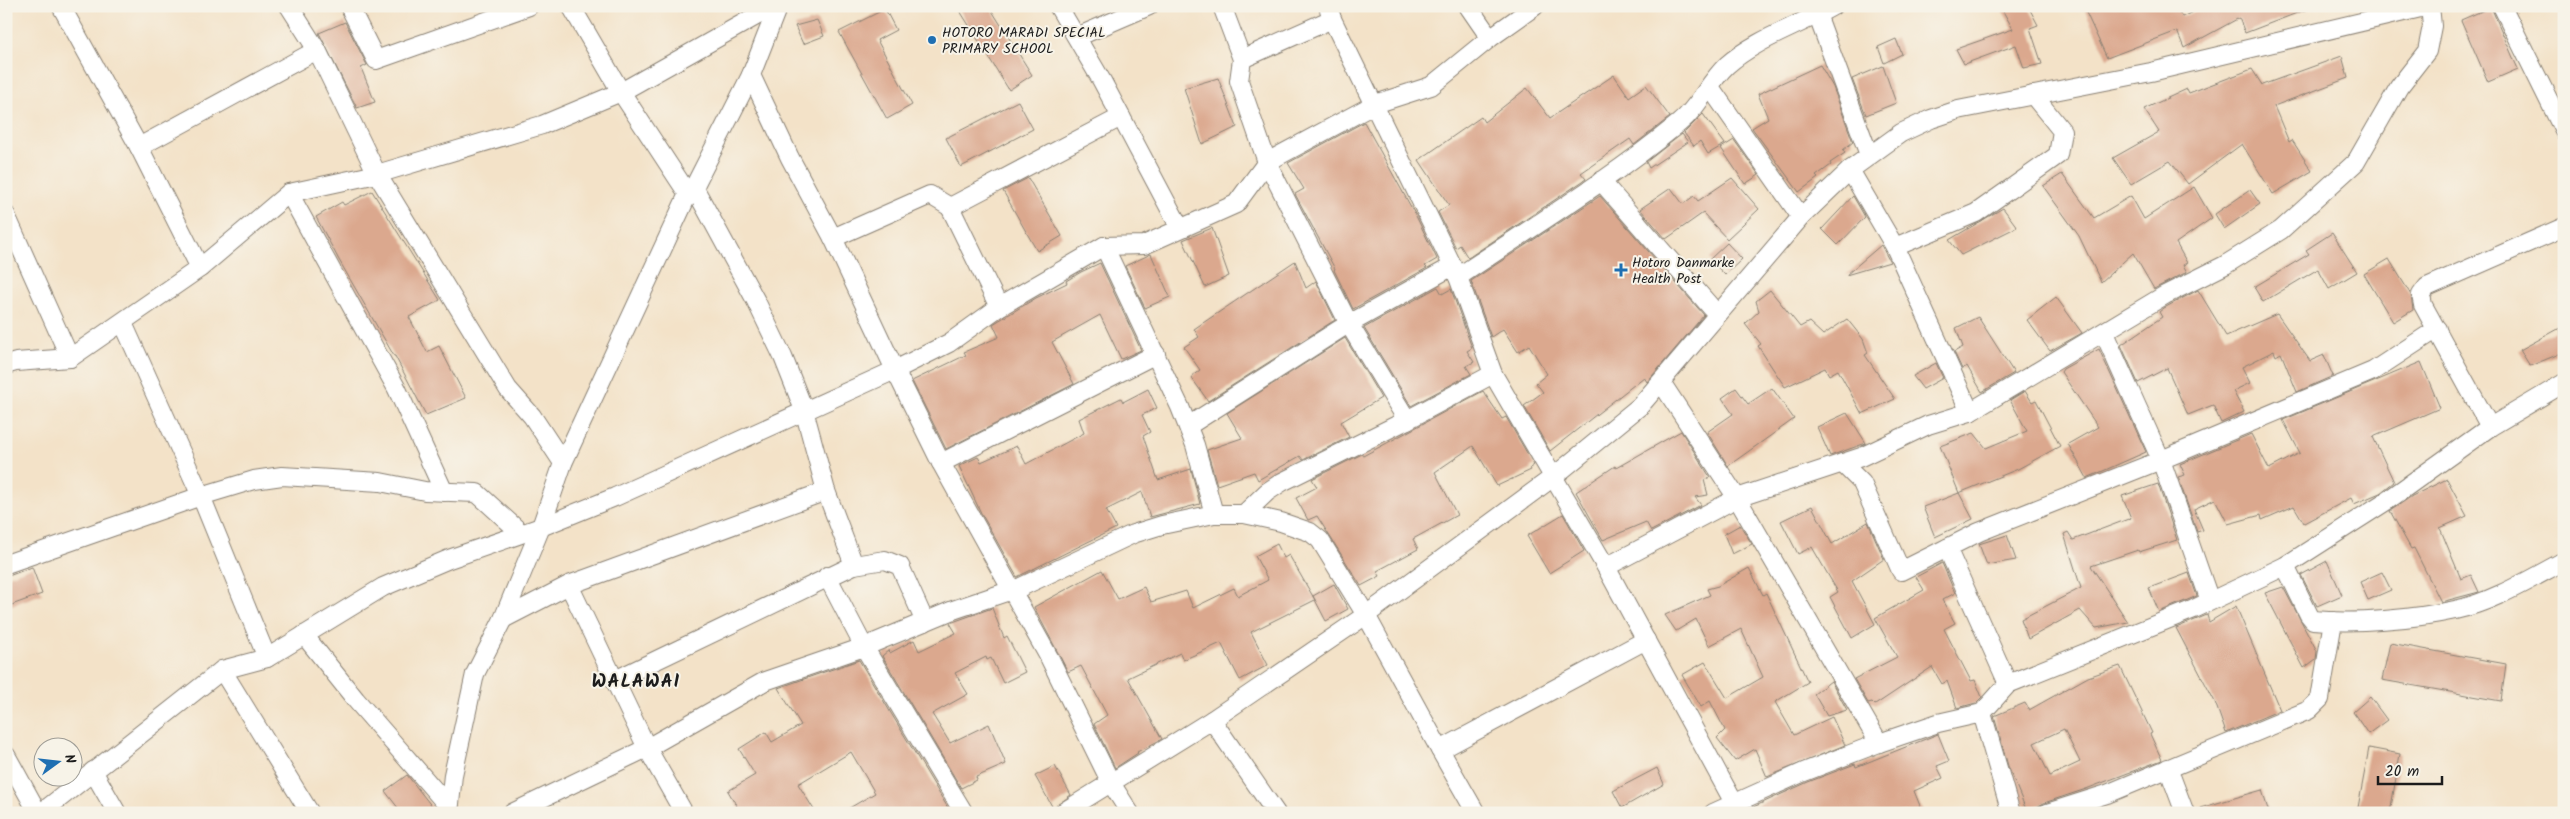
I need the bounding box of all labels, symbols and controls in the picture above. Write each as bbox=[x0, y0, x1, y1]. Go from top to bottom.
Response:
place label: HOTORO MARADI SPECIAL PRIMARY SCHOOL bbox=[942, 22, 1106, 60]
marker: HOTORO MARADI SPECIAL PRIMARY SCHOOL bbox=[926, 34, 938, 46]
place label: Hotoro Danmarke Health Post bbox=[1632, 252, 1735, 290]
marker: Hotoro Danmarke Health Post bbox=[1614, 263, 1628, 277]
district label: WALAWAI bbox=[592, 667, 681, 697]
north arrow bbox=[32, 736, 82, 786]
text: N bbox=[58, 752, 81, 766]
scale bar bbox=[2378, 754, 2441, 786]
text: 20 m bbox=[2385, 760, 2419, 784]

